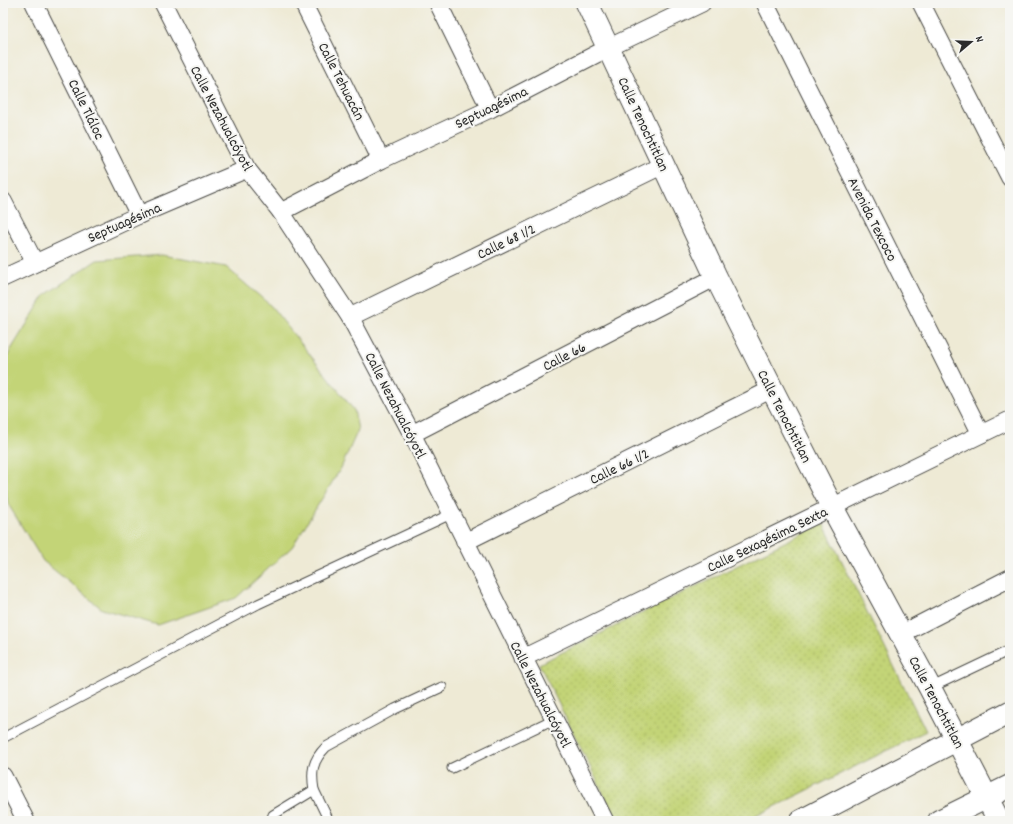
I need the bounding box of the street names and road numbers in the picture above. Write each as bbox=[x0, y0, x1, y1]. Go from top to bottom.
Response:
street label: Calle Tehuacán bbox=[311, 39, 369, 125]
street label: Calle Nezahualcóyotl bbox=[183, 62, 258, 176]
street label: Calle Tenochtitlan bbox=[611, 74, 674, 176]
street label: Calle Tláloc bbox=[61, 76, 109, 144]
street label: Septuagésima bbox=[452, 81, 533, 136]
street label: Avenida Texcoco bbox=[841, 174, 902, 266]
street label: Septuagésima bbox=[84, 197, 166, 250]
street label: Calle 68 1/2 bbox=[474, 219, 540, 266]
street label: Calle 66 bbox=[539, 337, 591, 378]
street label: Calle Nezahualcóyotl bbox=[358, 349, 431, 463]
street label: Calle Tenochtitlan bbox=[750, 366, 816, 467]
street label: Calle 66 1/2 bbox=[586, 444, 653, 492]
street label: Calle Sexagésima Sexta bbox=[704, 502, 833, 580]
street label: Calle Nezahualcóyotl bbox=[503, 638, 576, 752]
street label: Calle Tenochtitlan bbox=[902, 653, 969, 753]

